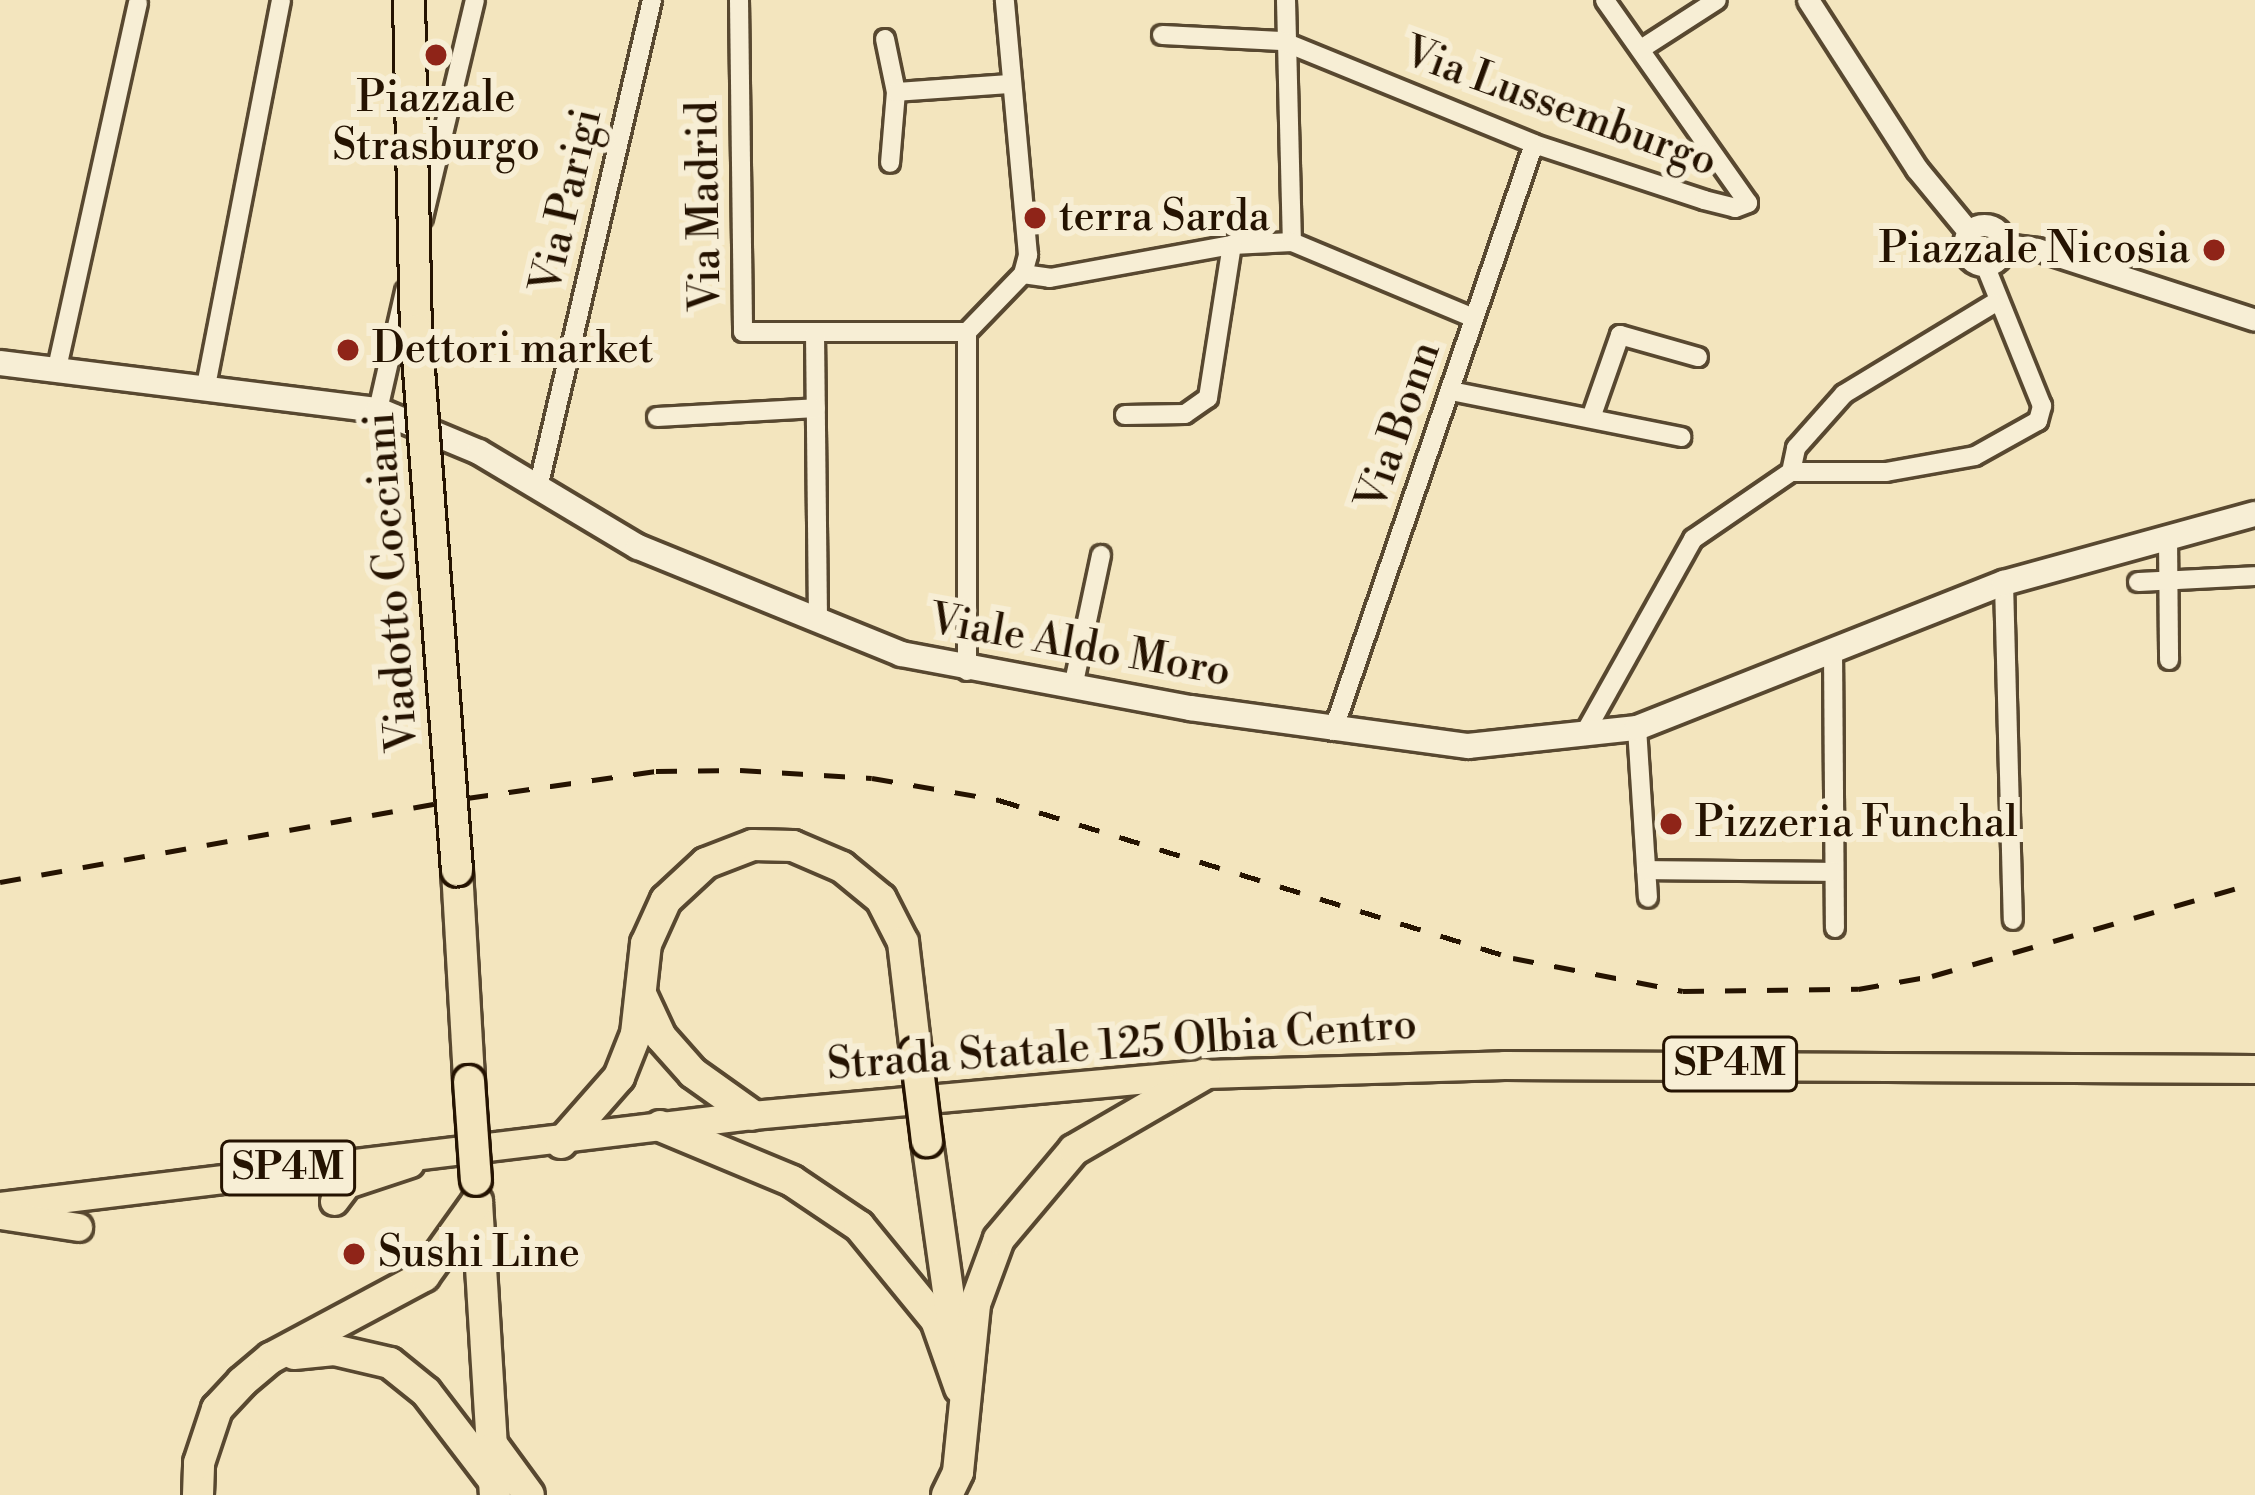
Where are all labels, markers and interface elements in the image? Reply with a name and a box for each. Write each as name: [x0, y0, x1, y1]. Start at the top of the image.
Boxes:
street label: Via Lussemburgo: [1397, 28, 1723, 188]
marker: Piazzale Strasburgo: [423, 42, 449, 68]
place label: Piazzale Strasburgo: [332, 74, 540, 172]
street label: Via Madrid: [679, 100, 733, 312]
street label: Via Parigi: [522, 104, 614, 298]
place label: terra Sarda: [1059, 193, 1270, 243]
marker: terra Sarda: [1022, 205, 1048, 231]
place label: Piazzale Nicosia: [1879, 225, 2190, 275]
marker: Piazzale Nicosia: [2201, 237, 2227, 263]
place label: Dettori market: [372, 325, 654, 375]
street label: Via Bonn: [1348, 335, 1452, 517]
marker: Dettori market: [335, 337, 361, 363]
street label: Viadotto Cocciani: [356, 411, 430, 753]
street label: Viale Aldo Moro: [926, 596, 1234, 698]
place label: Pizzeria Funchal: [1695, 799, 2018, 849]
marker: Pizzeria Funchal: [1658, 811, 1684, 837]
street label: Strada Statale 125 Olbia Centro: [826, 1000, 1418, 1092]
road number: SP4M: [1661, 1031, 1799, 1097]
road number: SP4M: [219, 1135, 357, 1201]
place label: Sushi Line: [378, 1229, 580, 1279]
marker: Sushi Line: [341, 1241, 367, 1267]

